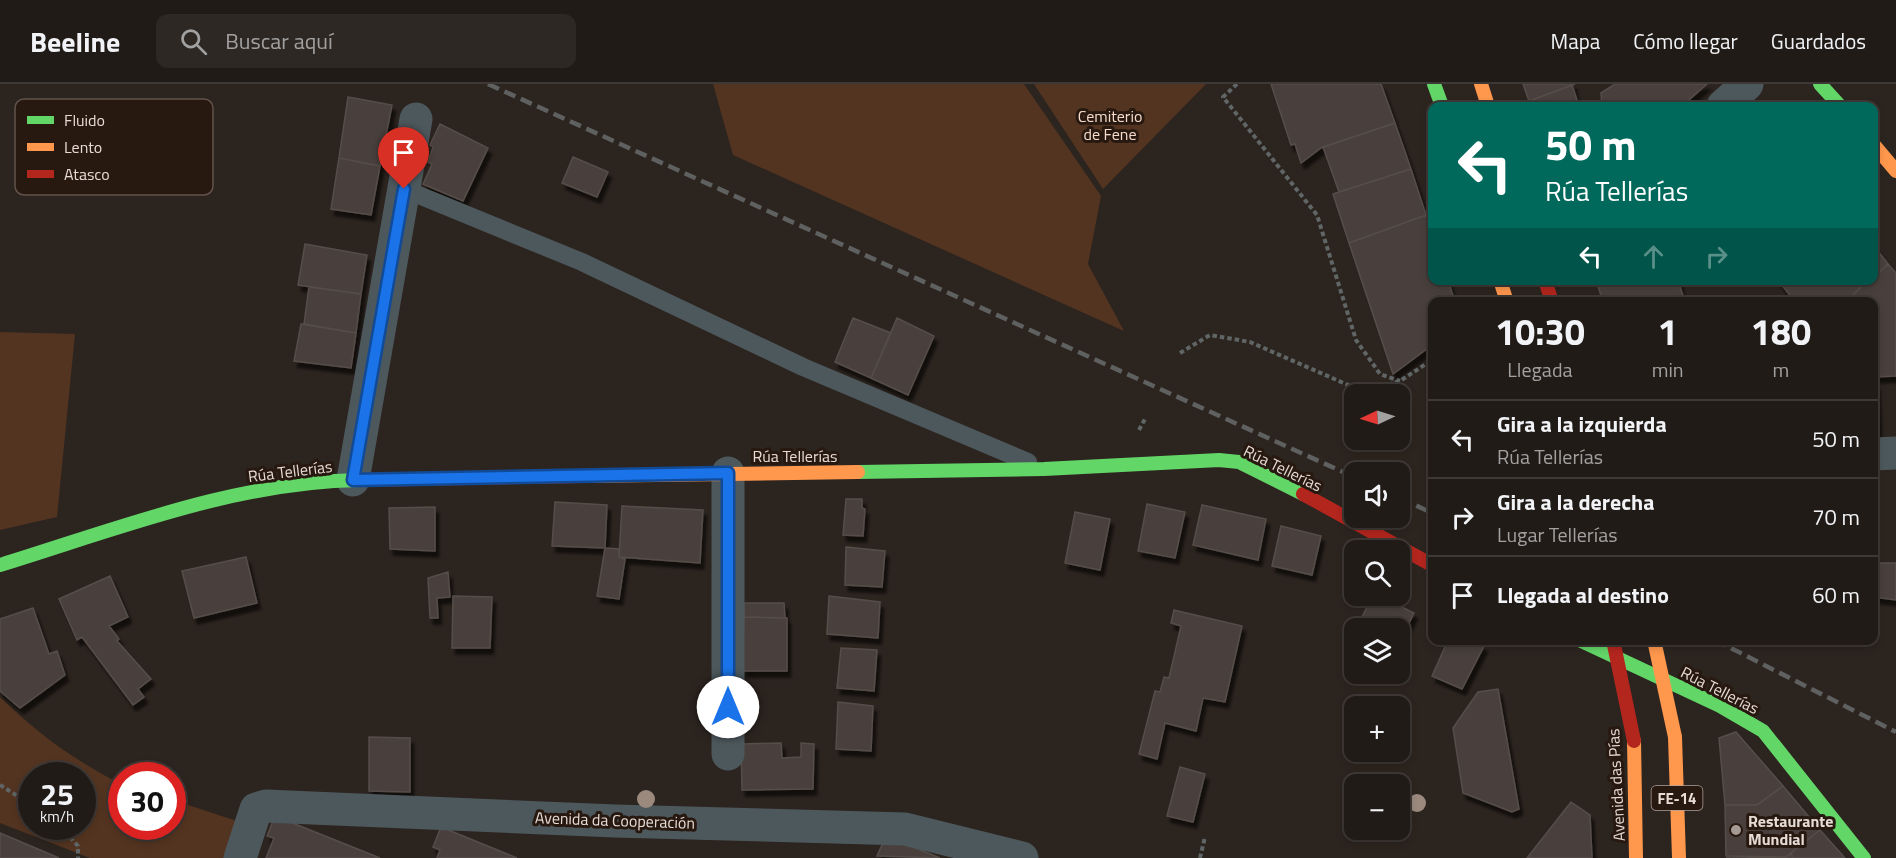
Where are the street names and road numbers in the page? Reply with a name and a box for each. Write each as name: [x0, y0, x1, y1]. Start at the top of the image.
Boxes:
street label: Rúa Tellerías: [1240, 439, 1326, 497]
street label: Rúa Tellerías: [753, 444, 837, 468]
street label: Rúa Tellerías: [246, 454, 334, 488]
street label: Rúa Tellerías: [1677, 660, 1763, 720]
street label: Avenida das Pías: [1601, 728, 1631, 842]
road number: FE-14: [1652, 786, 1702, 810]
street label: Avenida da Cooperación: [535, 805, 695, 835]

